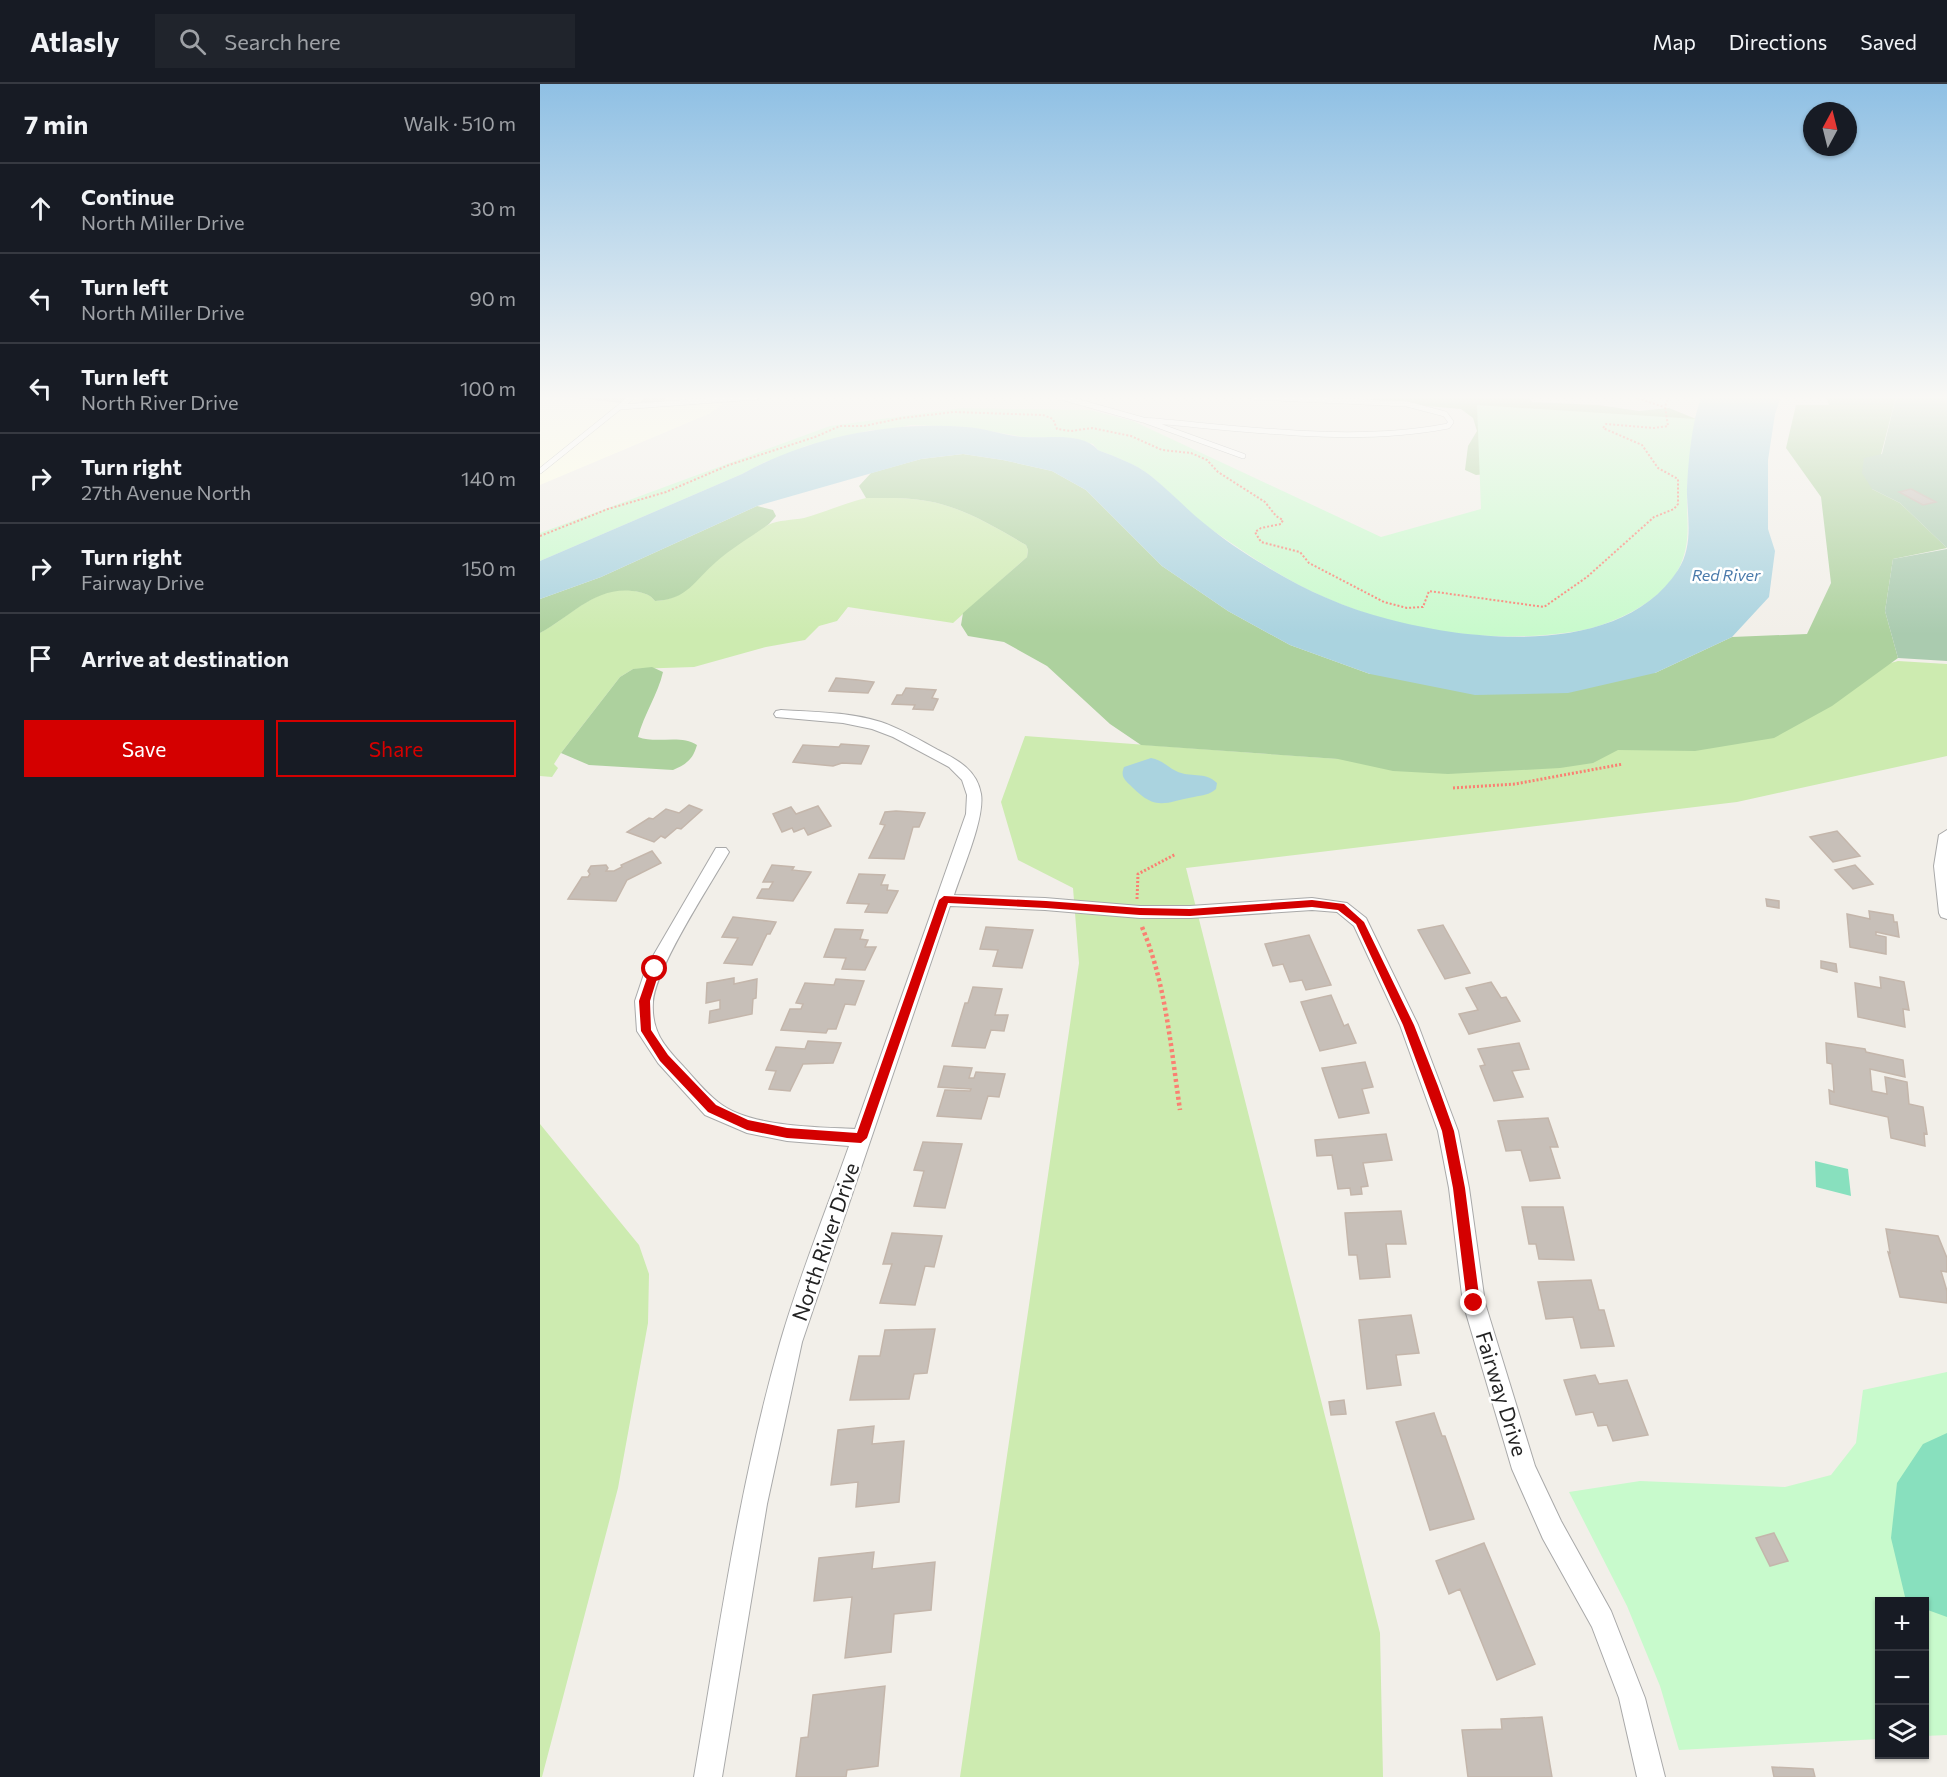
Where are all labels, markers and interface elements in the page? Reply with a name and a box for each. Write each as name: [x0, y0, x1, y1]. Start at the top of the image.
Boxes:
search box: [155, 14, 575, 68]
text: Atlasly: [30, 24, 119, 58]
icon: search: [176, 25, 209, 58]
text: Search here: [224, 28, 341, 55]
text: Map: [1653, 29, 1696, 54]
text: Directions: [1729, 29, 1827, 54]
text: Saved: [1860, 29, 1917, 54]
north arrow: [1803, 102, 1857, 156]
text: 7 min: [24, 108, 88, 139]
text: Walk · 510 m: [404, 111, 516, 135]
text: Continue: [81, 183, 174, 210]
icon: ahead: [24, 192, 57, 225]
text: 30 m: [470, 196, 516, 220]
text: North Miller Drive: [81, 210, 245, 234]
text: Turn left: [81, 273, 168, 300]
icon: left: [24, 282, 57, 315]
text: 90 m: [470, 286, 516, 310]
text: North Miller Drive: [81, 300, 245, 324]
text: Turn left: [81, 363, 168, 390]
icon: left: [24, 372, 57, 405]
text: 100 m: [460, 376, 516, 400]
text: North River Drive: [81, 390, 239, 414]
text: Turn right: [81, 453, 182, 480]
icon: right: [24, 462, 57, 495]
text: 140 m: [461, 466, 516, 490]
text: 27th Avenue North: [81, 480, 251, 504]
text: Turn right: [81, 543, 182, 570]
icon: right: [24, 552, 57, 585]
text: 150 m: [462, 556, 516, 580]
water label: Red River: [1692, 565, 1761, 584]
text: Fairway Drive: [81, 570, 204, 594]
icon: arrive: [24, 642, 57, 675]
text: Arrive at destination: [81, 645, 289, 672]
button: Save: [24, 720, 264, 777]
button: Share: [276, 720, 516, 777]
route start: [641, 955, 667, 981]
street label: North River Drive: [786, 1159, 863, 1324]
route end: [1460, 1289, 1486, 1315]
street label: Fairway Drive: [1472, 1328, 1533, 1459]
map controls: [1875, 1597, 1929, 1759]
button: +: [1875, 1597, 1929, 1651]
button: −: [1875, 1651, 1929, 1705]
button: layers: [1875, 1705, 1929, 1759]

